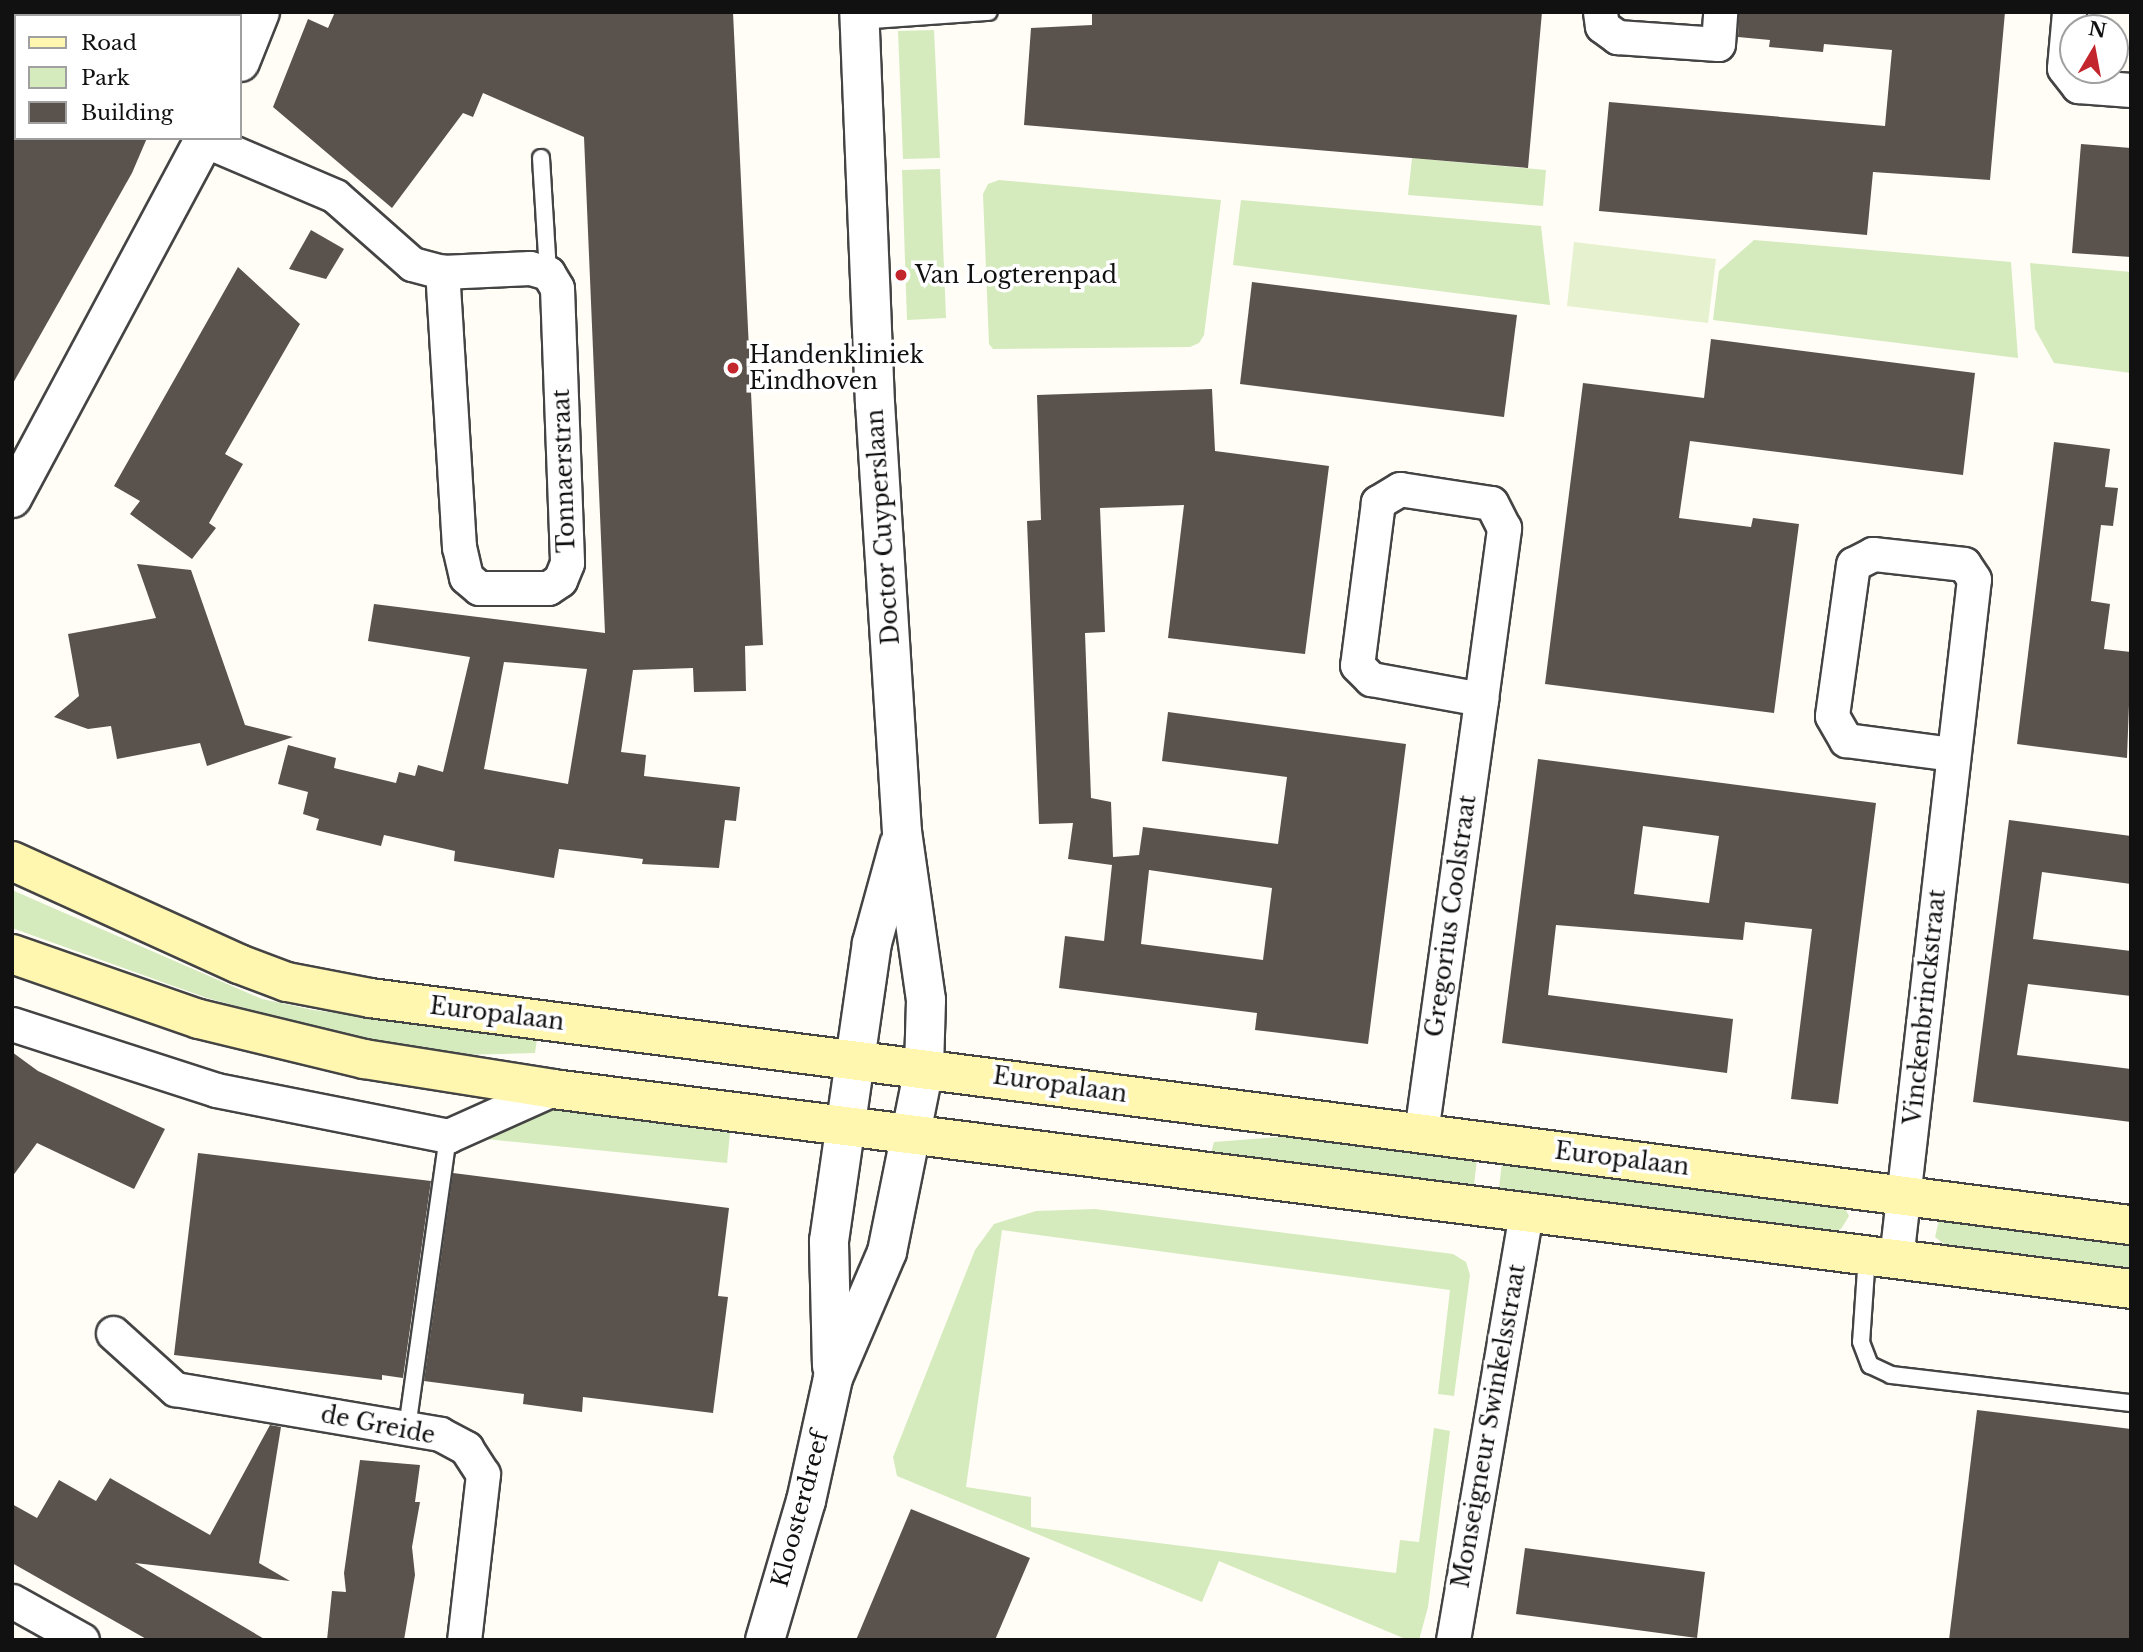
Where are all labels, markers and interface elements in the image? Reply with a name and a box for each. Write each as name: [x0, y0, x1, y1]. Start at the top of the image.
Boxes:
legend: [14, 14, 242, 140]
north arrow: [2059, 14, 2129, 84]
text: N: [2087, 17, 2108, 43]
text: Road: [81, 30, 137, 56]
text: Park: [81, 65, 130, 91]
text: Building: [81, 100, 173, 126]
place label: Van Logterenpad: [915, 261, 1117, 289]
marker: Van Logterenpad: [893, 267, 909, 283]
place label: Handenkliniek Eindhoven: [749, 341, 924, 395]
marker: Handenkliniek Eindhoven: [723, 358, 743, 378]
street label: Tonnaerstraat: [547, 389, 581, 553]
street label: Doctor Cuyperslaan: [861, 408, 905, 646]
street label: Gregorius Coolstraat: [1420, 793, 1482, 1039]
street label: Vinckenbrinckstraat: [1899, 888, 1951, 1126]
street label: Europalaan: [428, 992, 566, 1036]
street label: Europalaan: [991, 1062, 1129, 1108]
street label: Europalaan: [1553, 1137, 1691, 1181]
street label: Monseigneur Swinkelsstraat: [1447, 1262, 1531, 1590]
street label: de Greide: [319, 1400, 437, 1450]
street label: Kloosterdreef: [766, 1428, 834, 1590]

